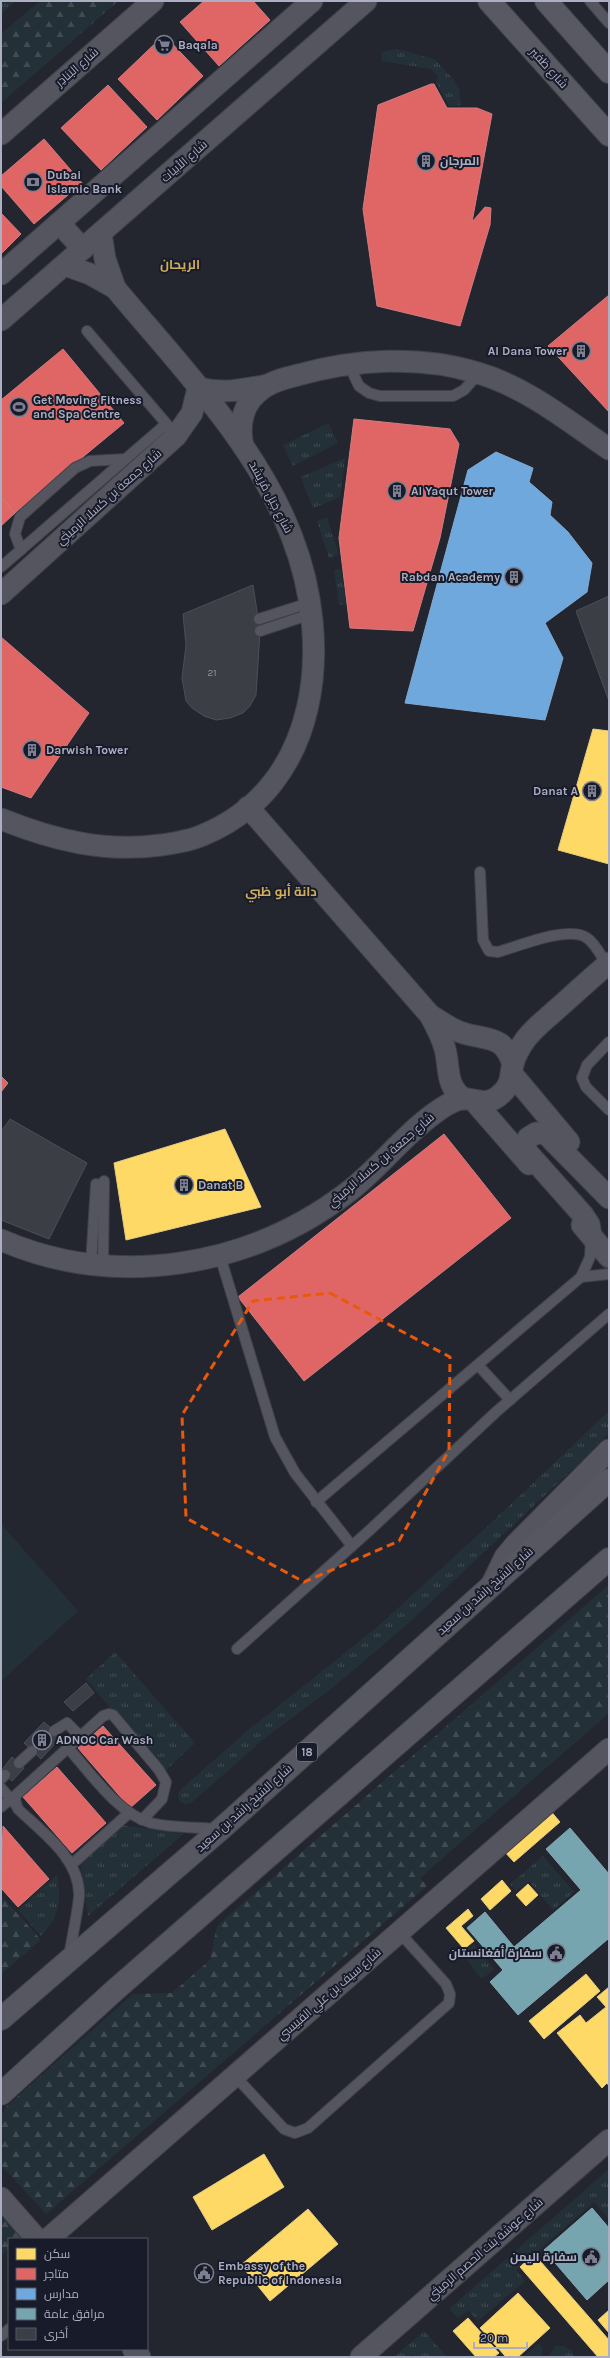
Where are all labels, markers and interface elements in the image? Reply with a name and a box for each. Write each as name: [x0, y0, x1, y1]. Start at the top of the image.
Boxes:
supermarket icon: Baqala: [153, 34, 175, 56]
place label: Baqala: [178, 38, 218, 52]
street label: شارع ظفير: [526, 44, 571, 92]
street label: شارع البَنادِر: [52, 45, 102, 91]
street label: شارع الأبيات: [158, 137, 211, 186]
building icon: المرجان: [415, 150, 437, 172]
place label: المرجان: [440, 154, 480, 169]
place label: Dubai Islamic Bank: [47, 168, 122, 196]
bank icon: Dubai Islamic Bank: [22, 171, 44, 193]
district label: الريحان: [160, 257, 200, 272]
building icon: Al Dana Tower: [570, 340, 592, 362]
place label: Al Dana Tower: [488, 344, 567, 358]
place label: Get Moving Fitness and Spa Centre: [33, 393, 142, 421]
sports icon: Get Moving Fitness and Spa Centre: [8, 396, 30, 418]
street label: شارع جمعة بن كسلا الرميثي: [54, 446, 166, 550]
street label: شارع جَبَل مُرَيشد: [245, 459, 296, 536]
building icon: Al Yaqut Tower: [386, 480, 408, 502]
place label: Al Yaqut Tower: [411, 484, 494, 498]
building icon: Rabdan Academy: [503, 566, 525, 588]
place label: Rabdan Academy: [401, 570, 500, 584]
house number: 21: [207, 667, 217, 679]
building icon: Darwish Tower: [21, 739, 43, 761]
place label: Darwish Tower: [46, 743, 128, 757]
building icon: Danat A: [581, 780, 603, 802]
place label: Danat A: [533, 784, 578, 798]
district label: دانة أبو ظبي: [245, 883, 317, 903]
street label: شارع جمعة بن كسلا الرميثي: [325, 1110, 439, 1212]
building icon: Danat B: [173, 1174, 195, 1196]
place label: Danat B: [198, 1178, 244, 1192]
street label: شارع الشيخ راشد بن سعيد: [434, 1544, 537, 1639]
building icon: ADNOC Car Wash: [31, 1729, 53, 1751]
place label: ADNOC Car Wash: [56, 1733, 153, 1747]
road number: 18: [297, 1743, 317, 1761]
street label: شارع الشيخ راشد بن سعيد: [193, 1761, 296, 1856]
public building icon: سفارة أفغانستان: [545, 1942, 567, 1964]
street label: شارع سيف بن علي القبيسي: [274, 1945, 386, 2045]
place label: سفارة أفغانستان: [449, 1945, 542, 1961]
street label: شارع عوشة بنت الحصم الرميثي: [424, 2195, 548, 2305]
legend: [8, 2238, 148, 2350]
public building icon: سفارة اليمن: [580, 2246, 602, 2268]
text: سكن: [44, 2247, 70, 2261]
place label: سفارة اليمن: [510, 2250, 577, 2265]
place label: Embassy of the Republic of Indonesia: [218, 2259, 342, 2287]
public building icon: Embassy of the Republic of Indonesia: [193, 2262, 215, 2284]
text: متاجر: [43, 2267, 69, 2281]
text: مدارس: [44, 2287, 79, 2301]
text: مرافق عامة: [44, 2307, 105, 2321]
scale bar: [474, 2324, 527, 2350]
text: أخرى: [44, 2326, 68, 2341]
text: 20 m: [480, 2331, 508, 2345]

